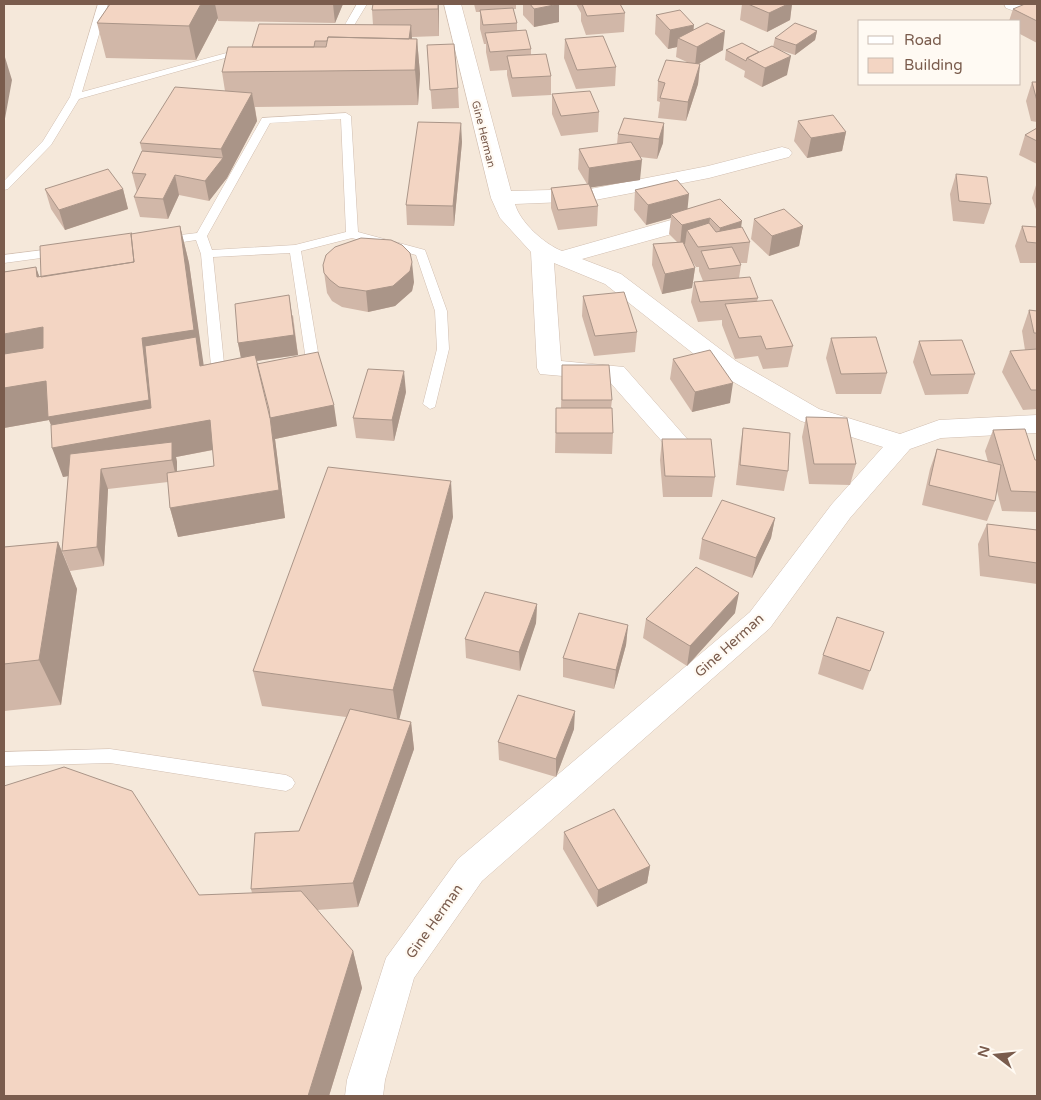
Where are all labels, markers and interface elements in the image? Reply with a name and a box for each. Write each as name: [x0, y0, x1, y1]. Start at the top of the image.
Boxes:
legend: [858, 20, 1021, 85]
text: Road: [904, 31, 942, 49]
text: Building: [904, 56, 963, 74]
street label: Gine Herman: [469, 99, 498, 169]
street label: Gine Herman: [691, 610, 767, 681]
street label: Gine Herman: [402, 881, 466, 962]
north arrow: [971, 1030, 1021, 1080]
text: N: [974, 1044, 994, 1059]

